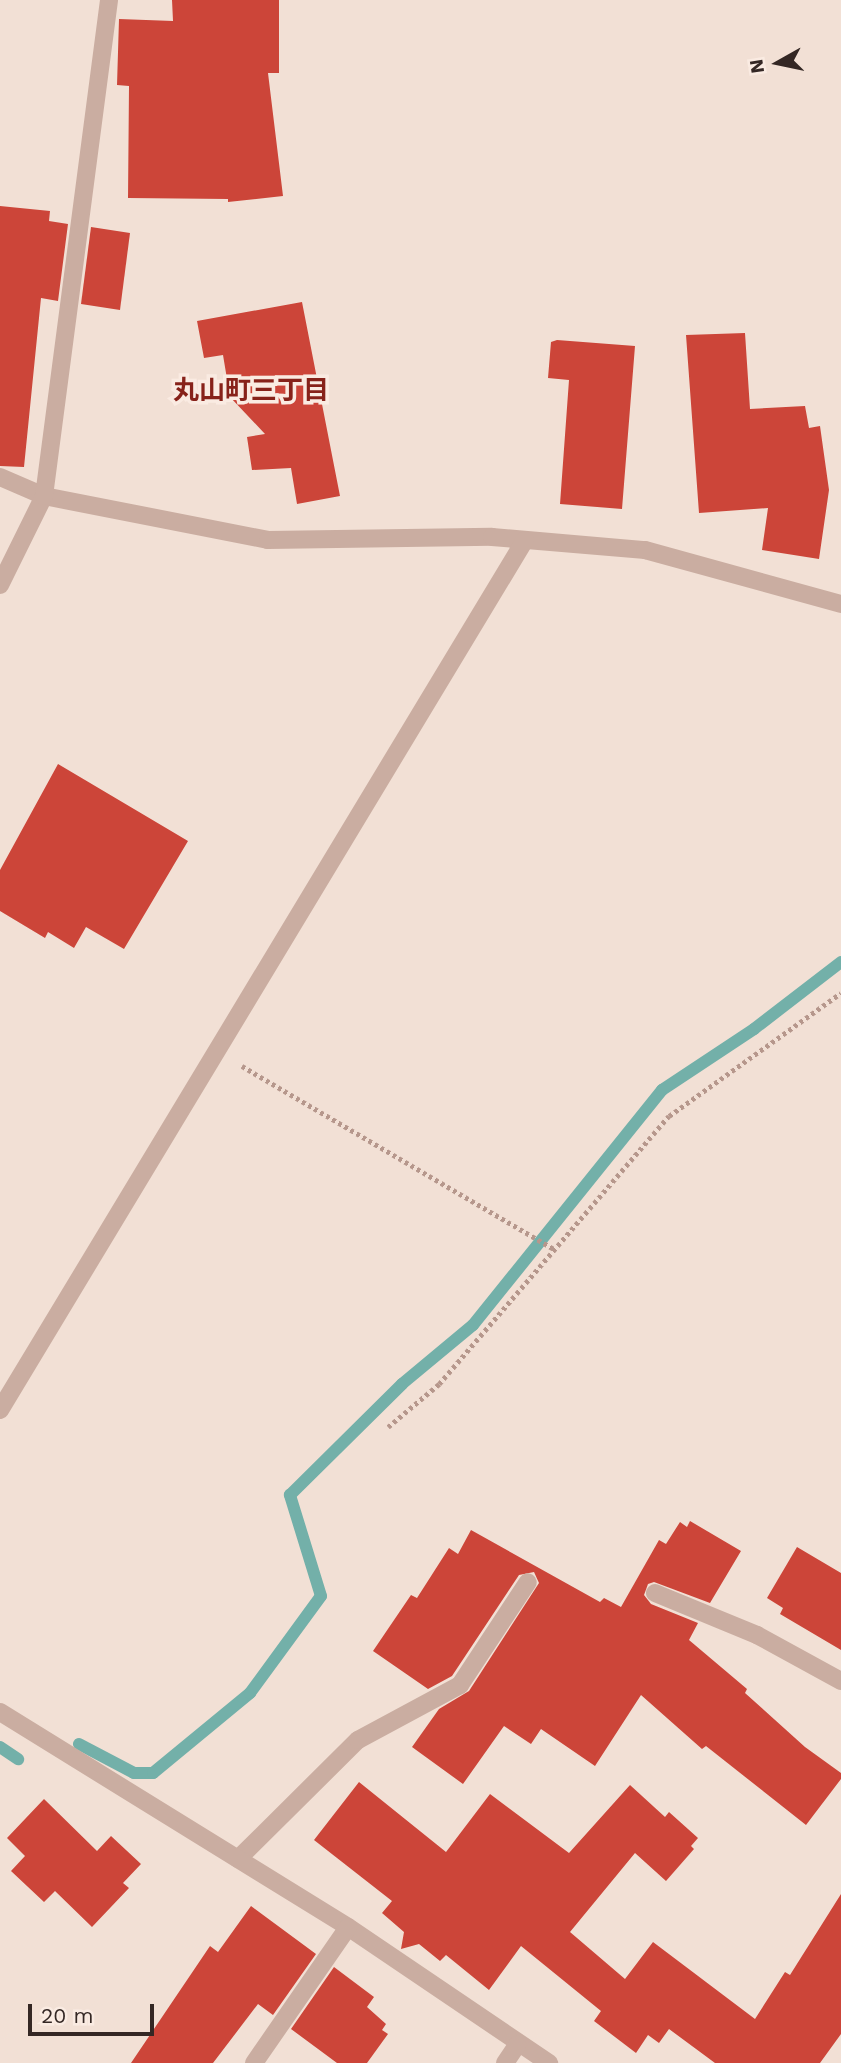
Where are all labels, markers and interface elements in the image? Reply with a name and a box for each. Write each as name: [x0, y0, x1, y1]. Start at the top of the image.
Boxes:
north arrow: [743, 28, 813, 98]
text: N: [744, 58, 769, 75]
district label: 丸山町三丁目: [173, 375, 329, 407]
scale bar: [32, 1990, 158, 2034]
text: 20 m: [41, 2003, 93, 2028]

